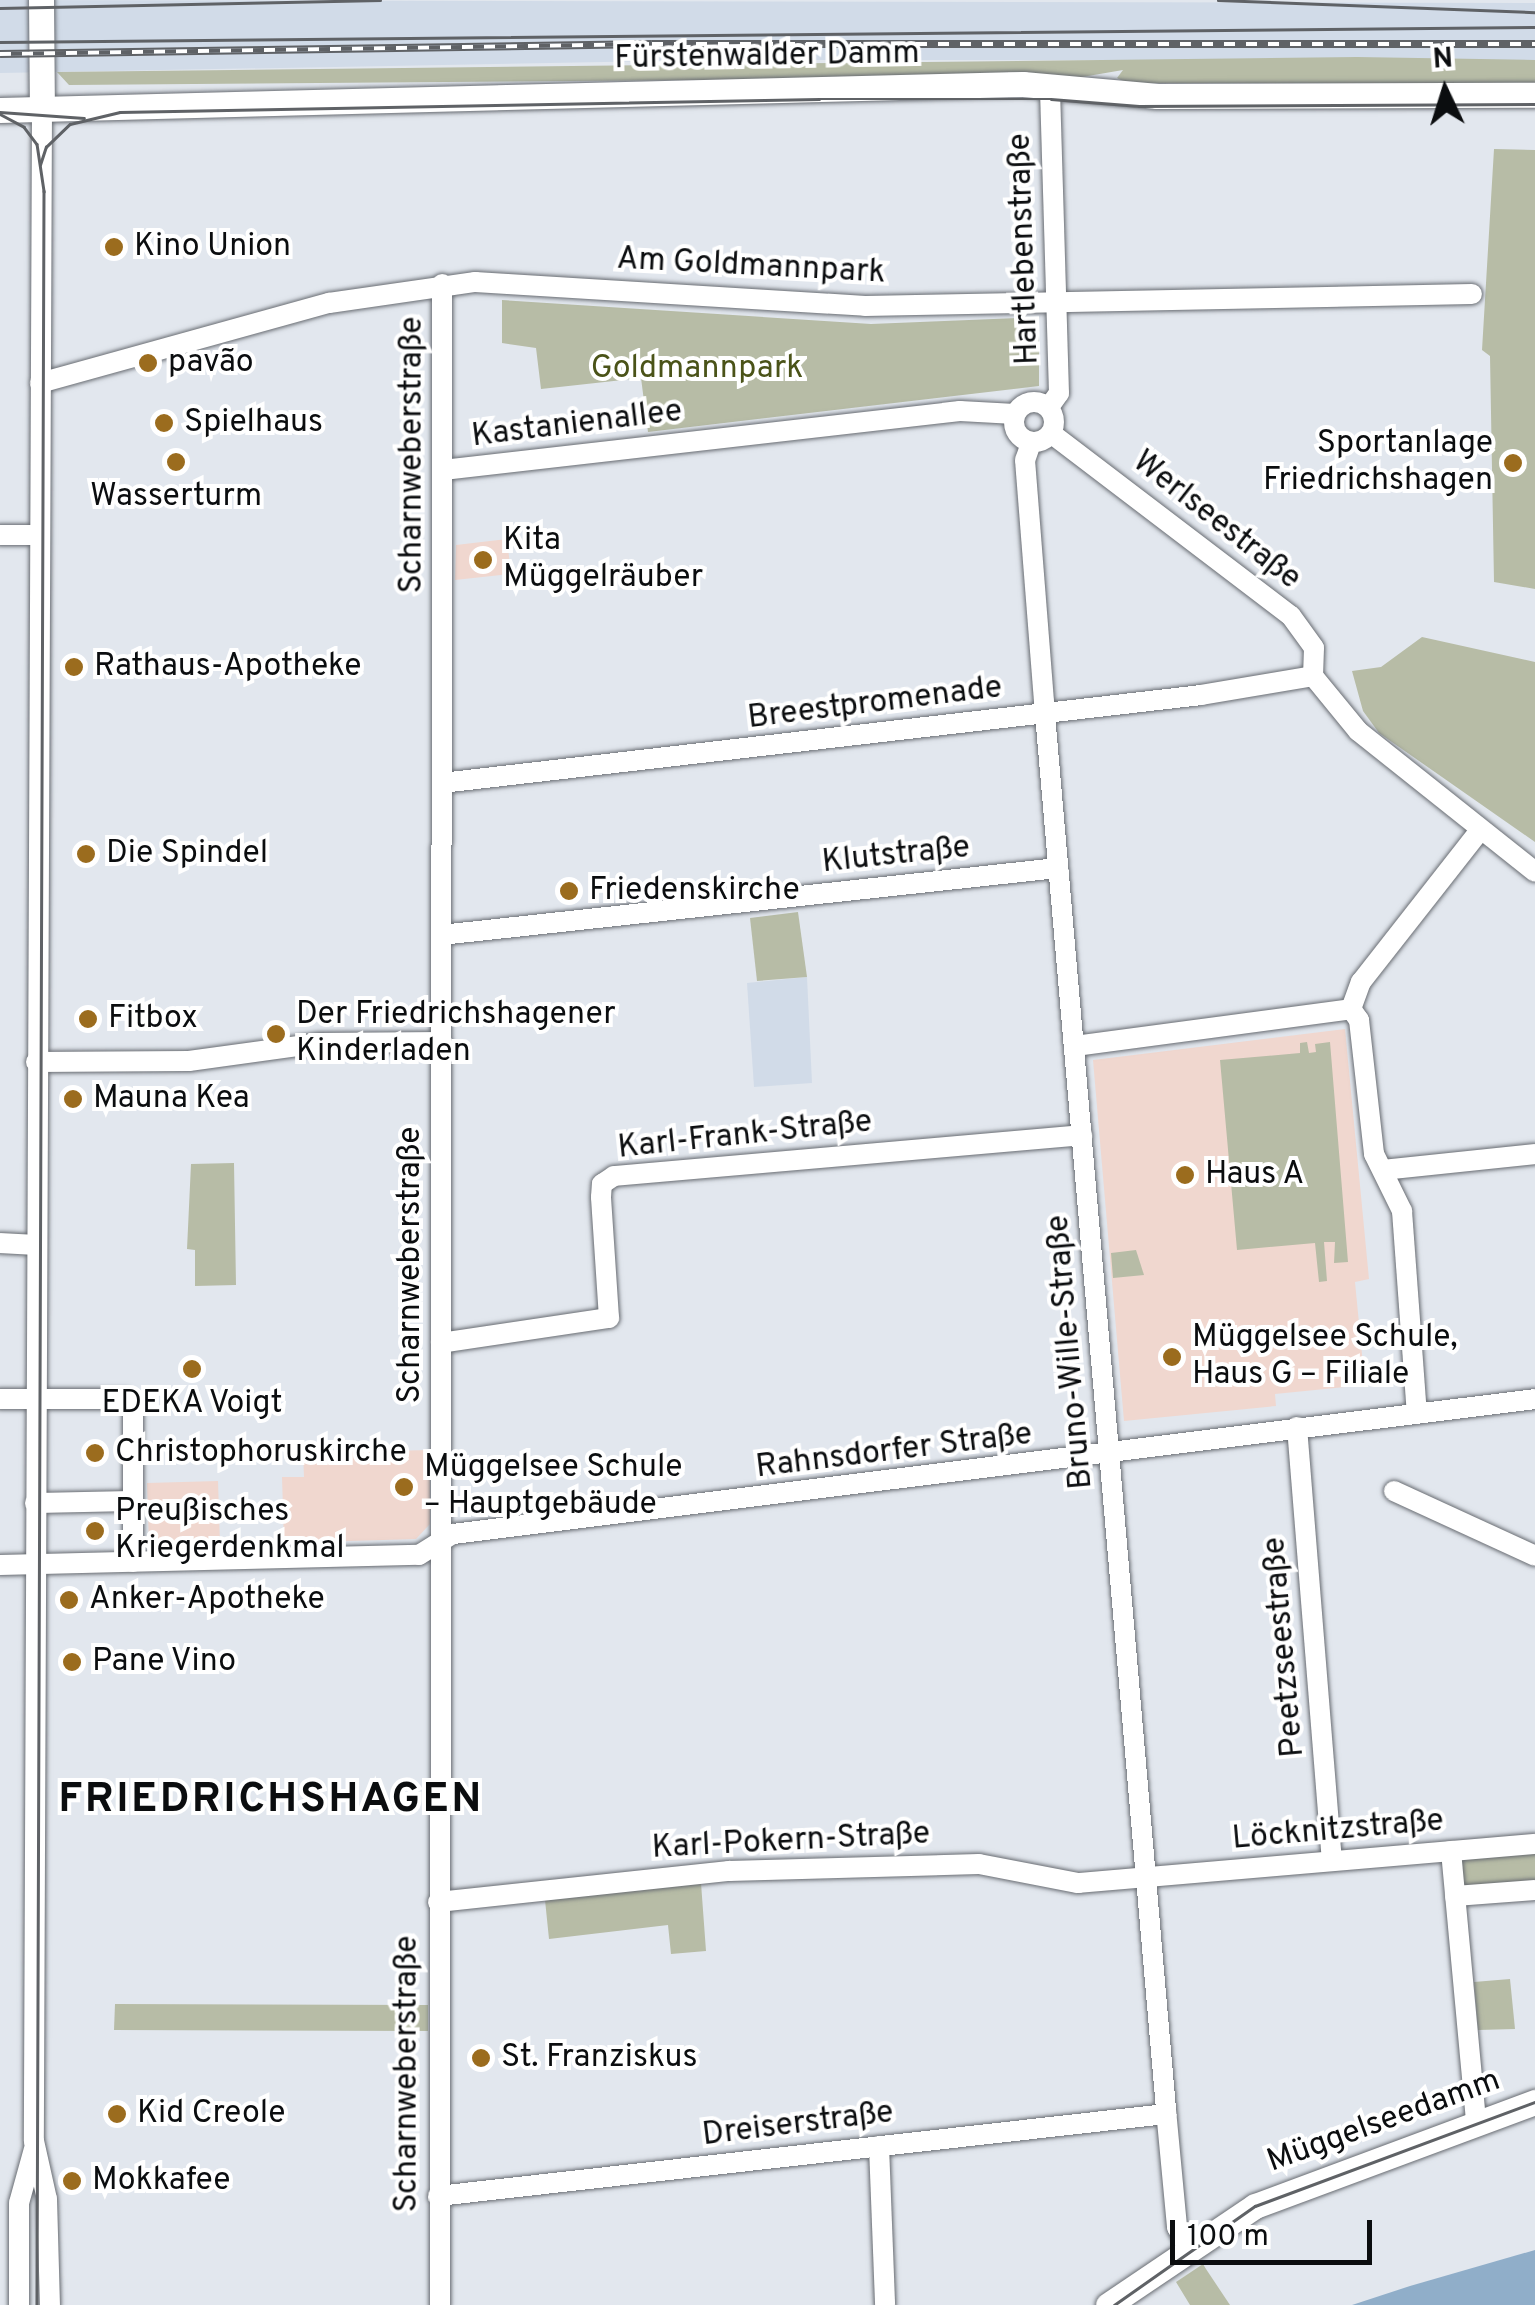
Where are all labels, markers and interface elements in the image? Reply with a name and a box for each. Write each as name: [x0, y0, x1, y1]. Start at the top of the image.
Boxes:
street label: Fürstenwalder Damm: [614, 35, 920, 79]
north arrow: [1395, 40, 1495, 140]
text: N: [1432, 41, 1454, 79]
street label: Hartlebenstraße: [1002, 133, 1048, 365]
place label: Kino Union: [134, 228, 291, 266]
marker: Kino Union: [103, 236, 125, 258]
street label: Am Goldmannpark: [616, 241, 886, 293]
street label: Scharnweberstraße: [394, 317, 432, 593]
place label: pavão: [168, 344, 254, 382]
park label: Goldmannpark: [591, 350, 803, 388]
marker: pavão: [137, 352, 159, 374]
street label: Kastanienallee: [470, 393, 684, 457]
place label: Spielhaus: [184, 404, 323, 442]
marker: Spielhaus: [153, 412, 175, 434]
place label: Sportanlage Friedrichshagen: [1263, 426, 1493, 501]
street label: Werlseestraße: [1124, 443, 1308, 599]
marker: Wasserturm: [165, 451, 187, 473]
marker: Sportanlage Friedrichshagen: [1502, 452, 1524, 474]
place label: Wasserturm: [90, 478, 262, 516]
place label: Kita Müggelräuber: [503, 523, 703, 598]
marker: Kita Müggelräuber: [472, 549, 494, 571]
place label: Rathaus-Apotheke: [94, 648, 361, 686]
marker: Rathaus-Apotheke: [63, 656, 85, 678]
street label: Breestpromenade: [746, 669, 1004, 739]
street label: Klutstraße: [820, 829, 972, 883]
place label: Die Spindel: [106, 835, 268, 873]
marker: Die Spindel: [75, 843, 97, 865]
place label: Friedenskirche: [589, 872, 800, 910]
marker: Friedenskirche: [558, 880, 580, 902]
place label: Der Friedrichshagener Kinderladen: [296, 997, 616, 1072]
place label: Fitbox: [108, 1000, 198, 1038]
marker: Fitbox: [77, 1008, 99, 1030]
marker: Der Friedrichshagener Kinderladen: [265, 1023, 287, 1045]
place label: Mauna Kea: [93, 1080, 250, 1118]
marker: Mauna Kea: [62, 1088, 84, 1110]
street label: Karl-Frank-Straße: [616, 1104, 874, 1168]
street label: Scharnweberstraße: [392, 1127, 430, 1403]
place label: Haus A: [1205, 1156, 1306, 1194]
marker: Haus A: [1174, 1164, 1196, 1186]
street label: Bruno-Wille-Straße: [1040, 1213, 1102, 1491]
place label: Müggelsee Schule, Haus G – Filiale: [1192, 1320, 1458, 1395]
marker: Müggelsee Schule, Haus G – Filiale: [1161, 1346, 1183, 1368]
marker: EDEKA Voigt: [181, 1358, 203, 1380]
place label: EDEKA Voigt: [100, 1385, 284, 1423]
street label: Rahnsdorfer Straße: [754, 1416, 1034, 1488]
place label: Christophoruskirche: [115, 1434, 407, 1472]
marker: Christophoruskirche: [84, 1442, 106, 1464]
place label: Müggelsee Schule – Hauptgebäude: [424, 1450, 682, 1525]
marker: Müggelsee Schule – Hauptgebäude: [393, 1476, 415, 1498]
place label: Preußisches Kriegerdenkmal: [115, 1494, 345, 1569]
marker: Preußisches Kriegerdenkmal: [84, 1520, 106, 1542]
street label: Peetzseestraße: [1256, 1535, 1314, 1759]
place label: Anker-Apotheke: [89, 1581, 325, 1619]
marker: Anker-Apotheke: [58, 1589, 80, 1611]
place label: Pane Vino: [92, 1643, 237, 1681]
marker: Pane Vino: [61, 1651, 83, 1673]
district label: FRIEDRICHSHAGEN: [58, 1776, 484, 1826]
street label: Löcknitzstraße: [1231, 1803, 1445, 1859]
street label: Karl-Pokern-Straße: [651, 1816, 931, 1868]
street label: Scharnweberstraße: [389, 1936, 427, 2212]
place label: St. Franziskus: [501, 2039, 698, 2077]
marker: St. Franziskus: [470, 2047, 492, 2069]
street label: Müggelseedamm: [1262, 2062, 1506, 2182]
street label: Dreiserstraße: [700, 2094, 896, 2156]
place label: Kid Creole: [137, 2095, 285, 2133]
marker: Kid Creole: [106, 2103, 128, 2125]
place label: Mokkafee: [92, 2162, 231, 2200]
marker: Mokkafee: [61, 2170, 83, 2192]
scale bar: [1175, 2200, 1378, 2262]
text: 100 m: [1187, 2219, 1269, 2256]

